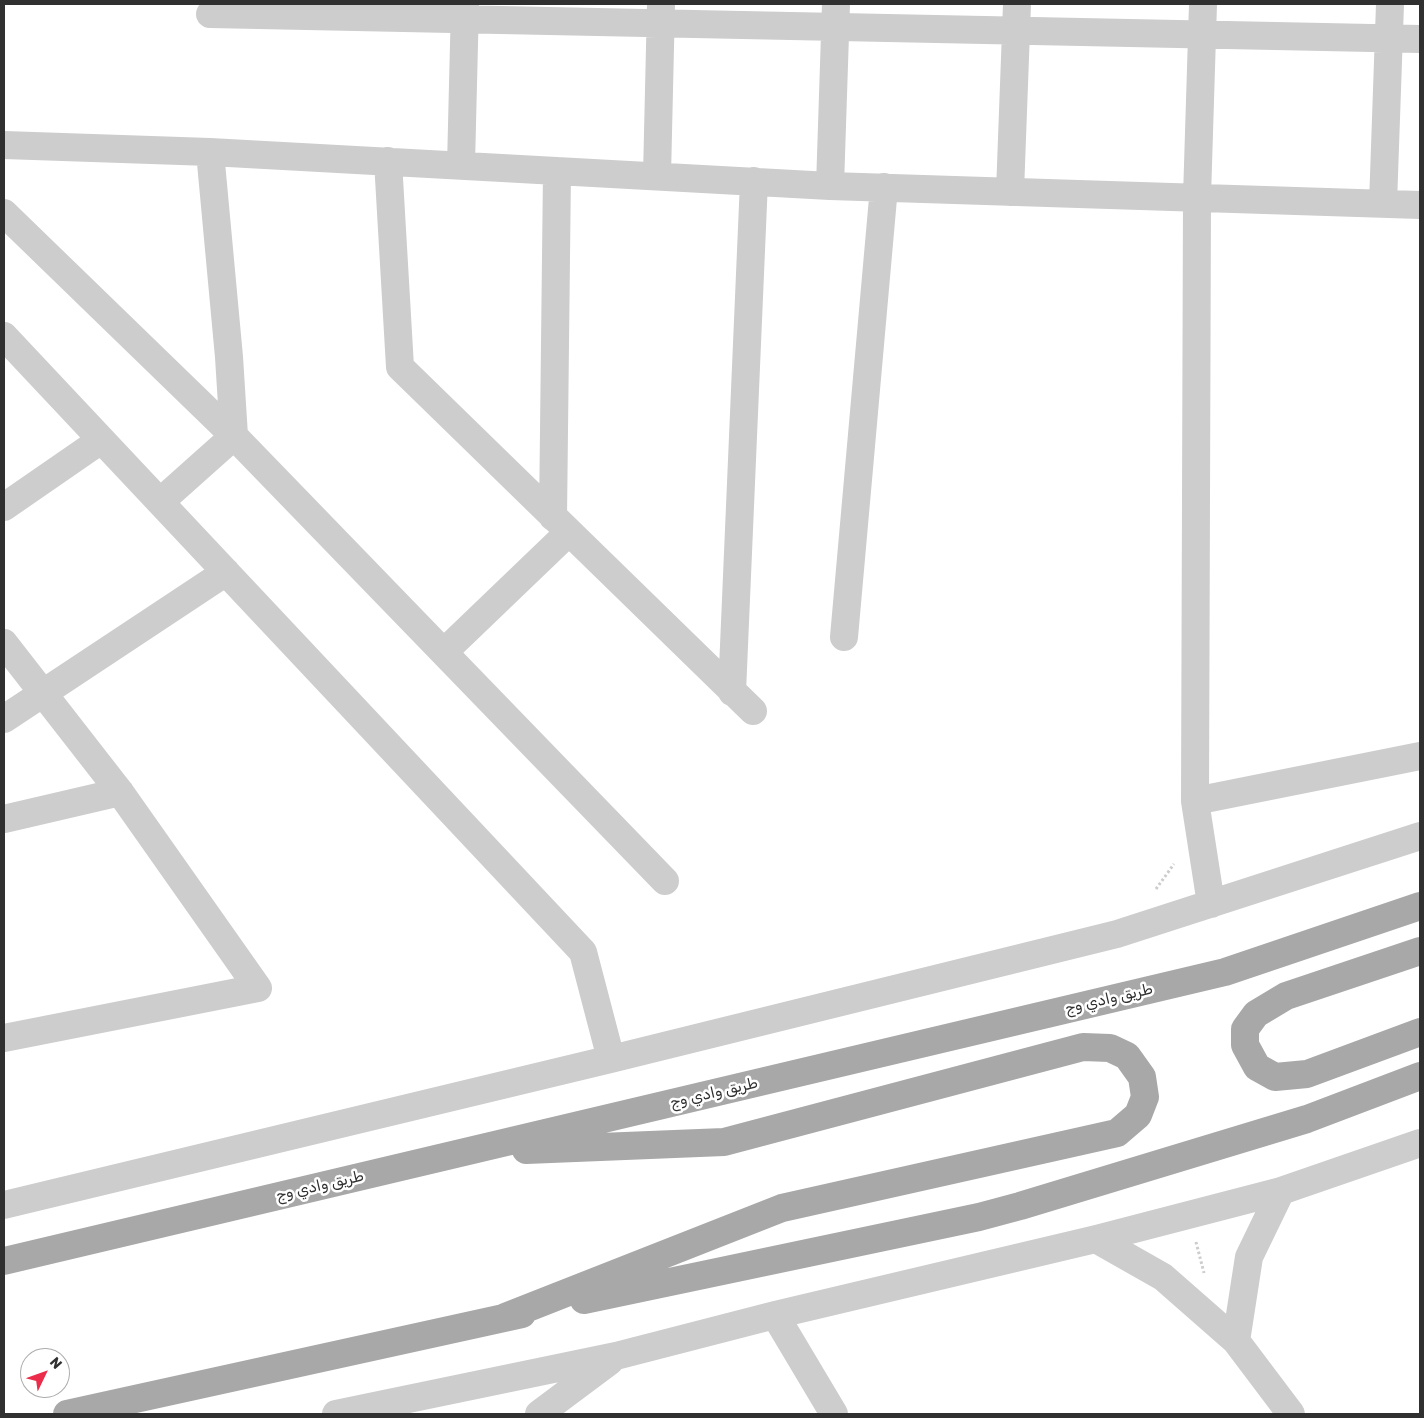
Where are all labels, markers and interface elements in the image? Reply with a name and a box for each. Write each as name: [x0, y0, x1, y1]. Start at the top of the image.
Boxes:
street label: طريق وادي وج: [1063, 980, 1155, 1018]
street label: طريق وادي وج: [668, 1074, 760, 1112]
street label: طريق وادي وج: [274, 1167, 366, 1205]
north arrow: [20, 1348, 70, 1398]
text: N: [46, 1354, 65, 1373]

